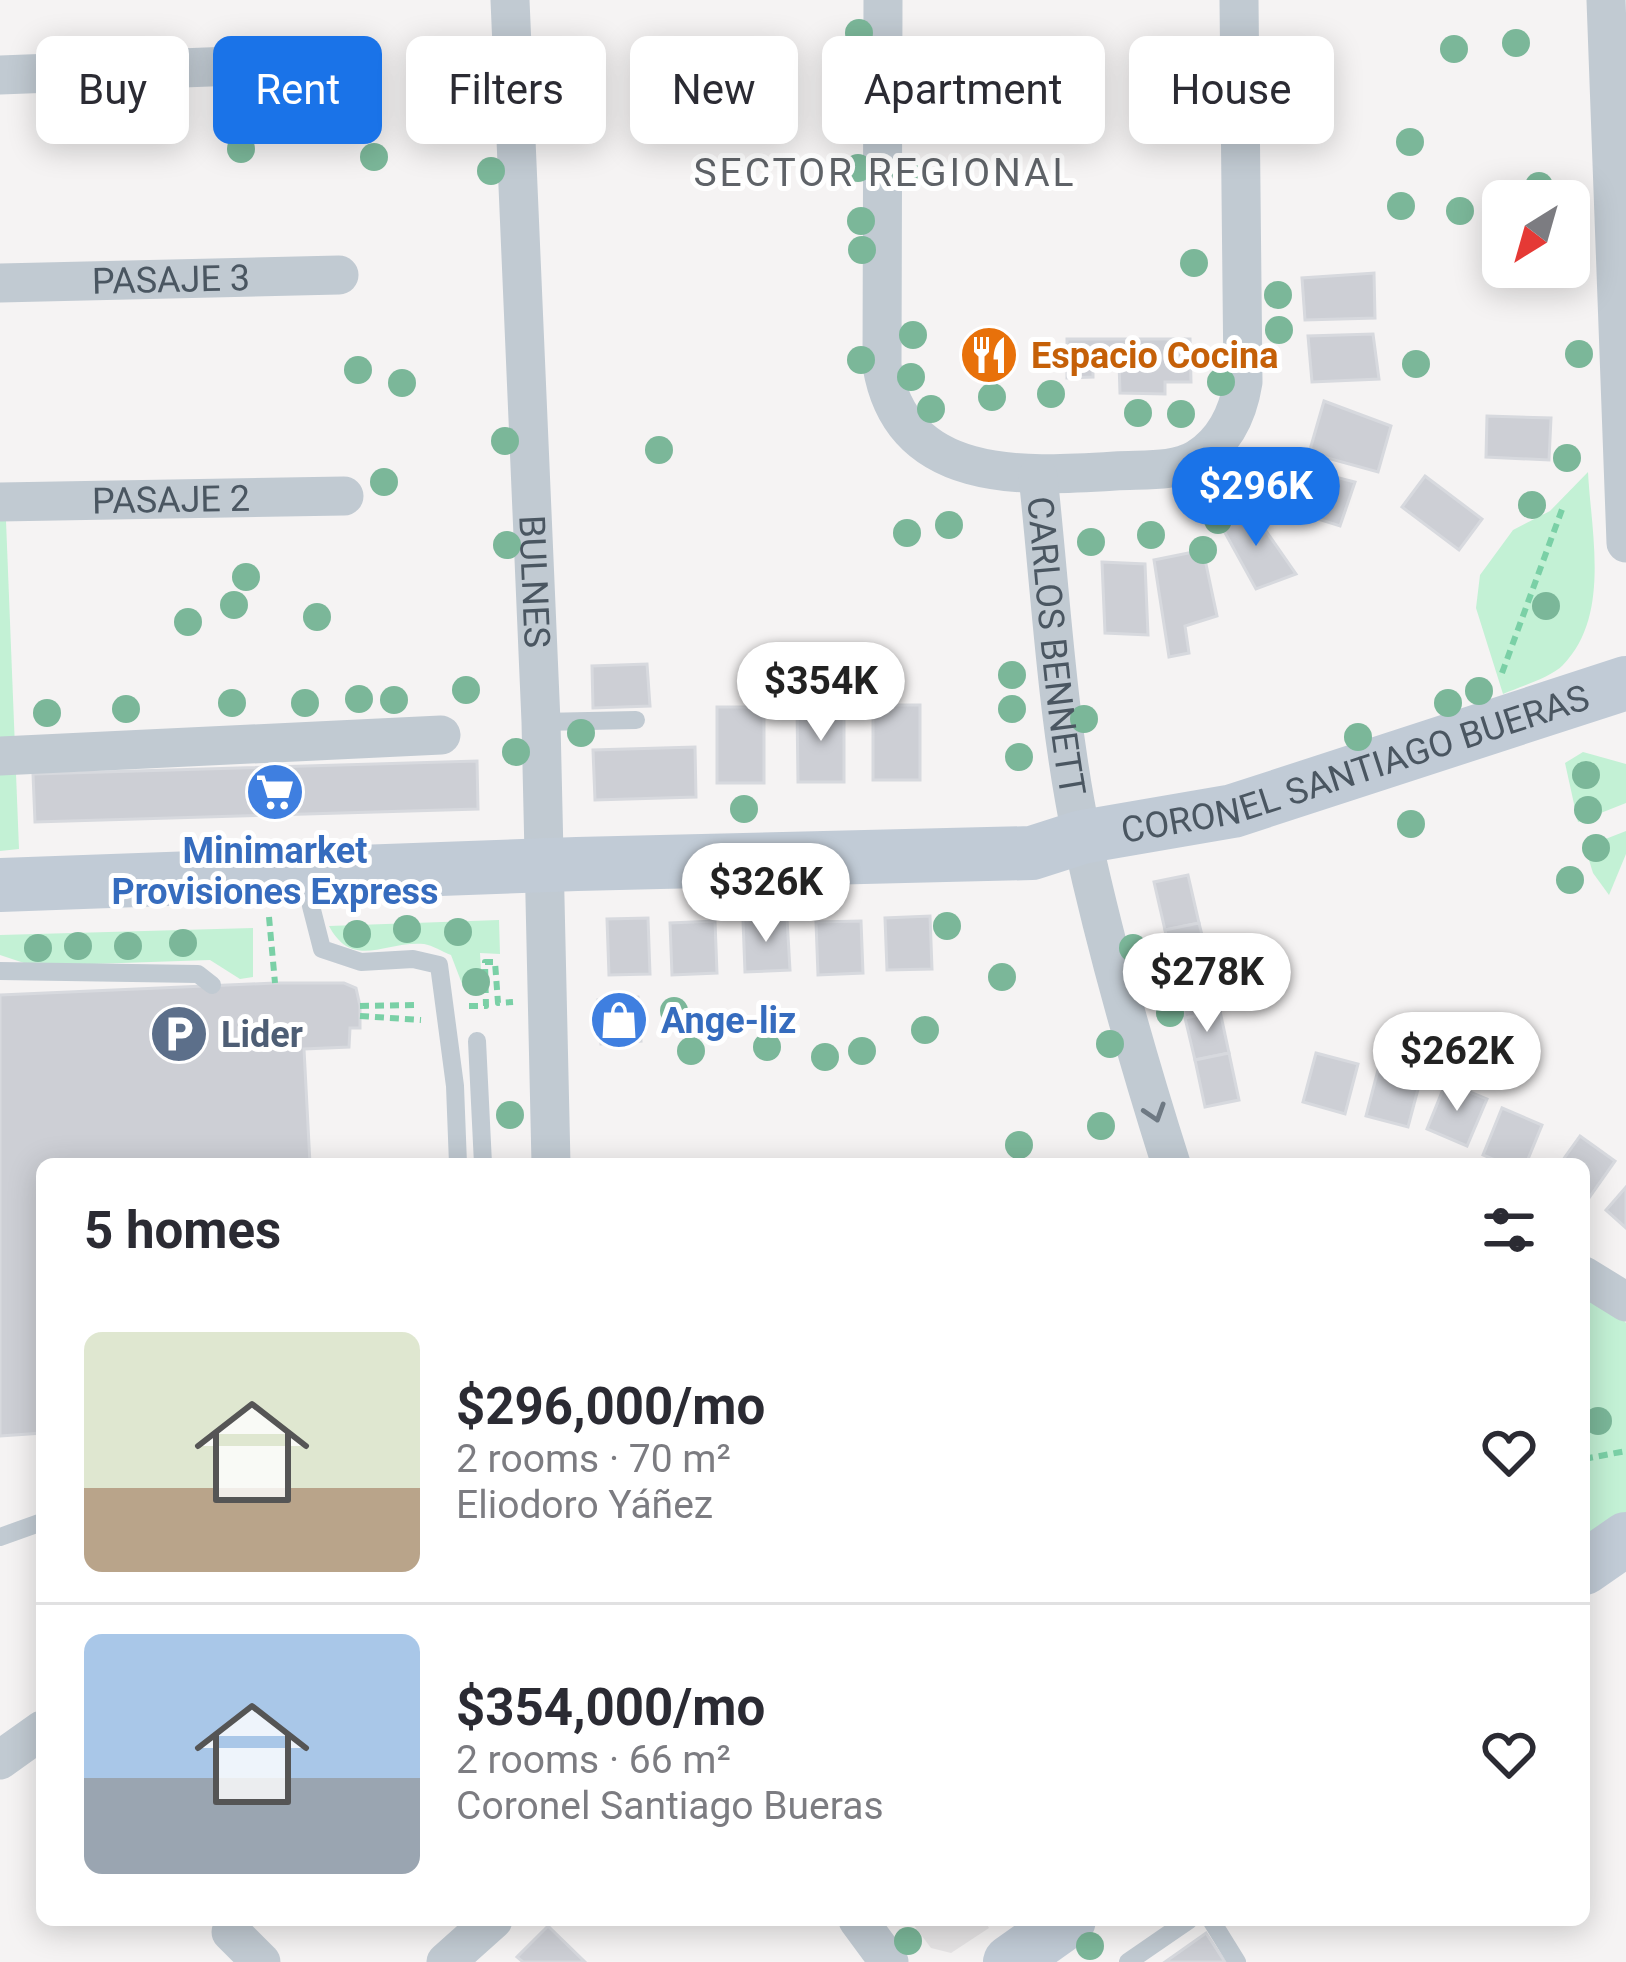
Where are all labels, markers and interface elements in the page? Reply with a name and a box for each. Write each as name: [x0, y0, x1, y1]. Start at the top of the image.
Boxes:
chip: Buy: [36, 36, 189, 144]
chip: Rent: [213, 36, 382, 144]
chip: Filters: [406, 36, 606, 144]
chip: New: [630, 36, 798, 144]
chip: Apartment: [822, 36, 1105, 144]
chip: House: [1129, 36, 1334, 144]
district label: SECTOR REGIONAL: [693, 150, 1077, 196]
north arrow: [1482, 180, 1590, 288]
map controls: [1482, 180, 1590, 288]
street label: PASAJE 3: [91, 257, 251, 303]
restaurant icon: Espacio Cocina: [958, 324, 1020, 386]
place label: Espacio Cocina: [1031, 335, 1278, 377]
pin: $296K: [1172, 447, 1340, 549]
text: $296K: [1199, 463, 1313, 509]
street label: PASAJE 2: [92, 478, 250, 522]
street label: CARLOS BENNETT: [1018, 494, 1093, 799]
street label: BULNES: [510, 514, 558, 649]
pin: $354K: [737, 642, 905, 744]
text: $354K: [764, 658, 878, 704]
street label: CORONEL SANTIAGO BUERAS: [1118, 677, 1594, 852]
supermarket icon: Minimarket Provisiones Express: [244, 761, 306, 823]
place label: Minimarket Provisiones Express: [111, 830, 439, 913]
pin: $326K: [682, 843, 850, 945]
text: $326K: [709, 859, 823, 905]
pin: $278K: [1123, 933, 1291, 1035]
text: $278K: [1150, 949, 1264, 995]
shop icon: Ange-liz: [588, 989, 650, 1051]
place label: Ange-liz: [661, 1000, 796, 1042]
parking icon: Lider: [148, 1003, 210, 1065]
pin: $262K: [1373, 1012, 1541, 1114]
place label: Lider: [221, 1014, 303, 1056]
text: $262K: [1400, 1028, 1514, 1074]
one-way arrow: [1140, 1102, 1165, 1123]
icon: filters: [1476, 1197, 1542, 1263]
text: 5 homes: [84, 1201, 281, 1260]
text: $296,000/mo: [456, 1377, 765, 1436]
icon: home: [180, 1380, 324, 1524]
icon: heart: [1476, 1419, 1542, 1485]
text: 2 rooms · 70 m²: [456, 1436, 731, 1482]
text: Eliodoro Yáñez: [456, 1482, 713, 1528]
text: $354,000/mo: [456, 1678, 765, 1737]
icon: home: [180, 1682, 324, 1826]
icon: heart: [1476, 1721, 1542, 1787]
text: 2 rooms · 66 m²: [456, 1737, 731, 1783]
text: Coronel Santiago Bueras: [456, 1783, 884, 1829]

